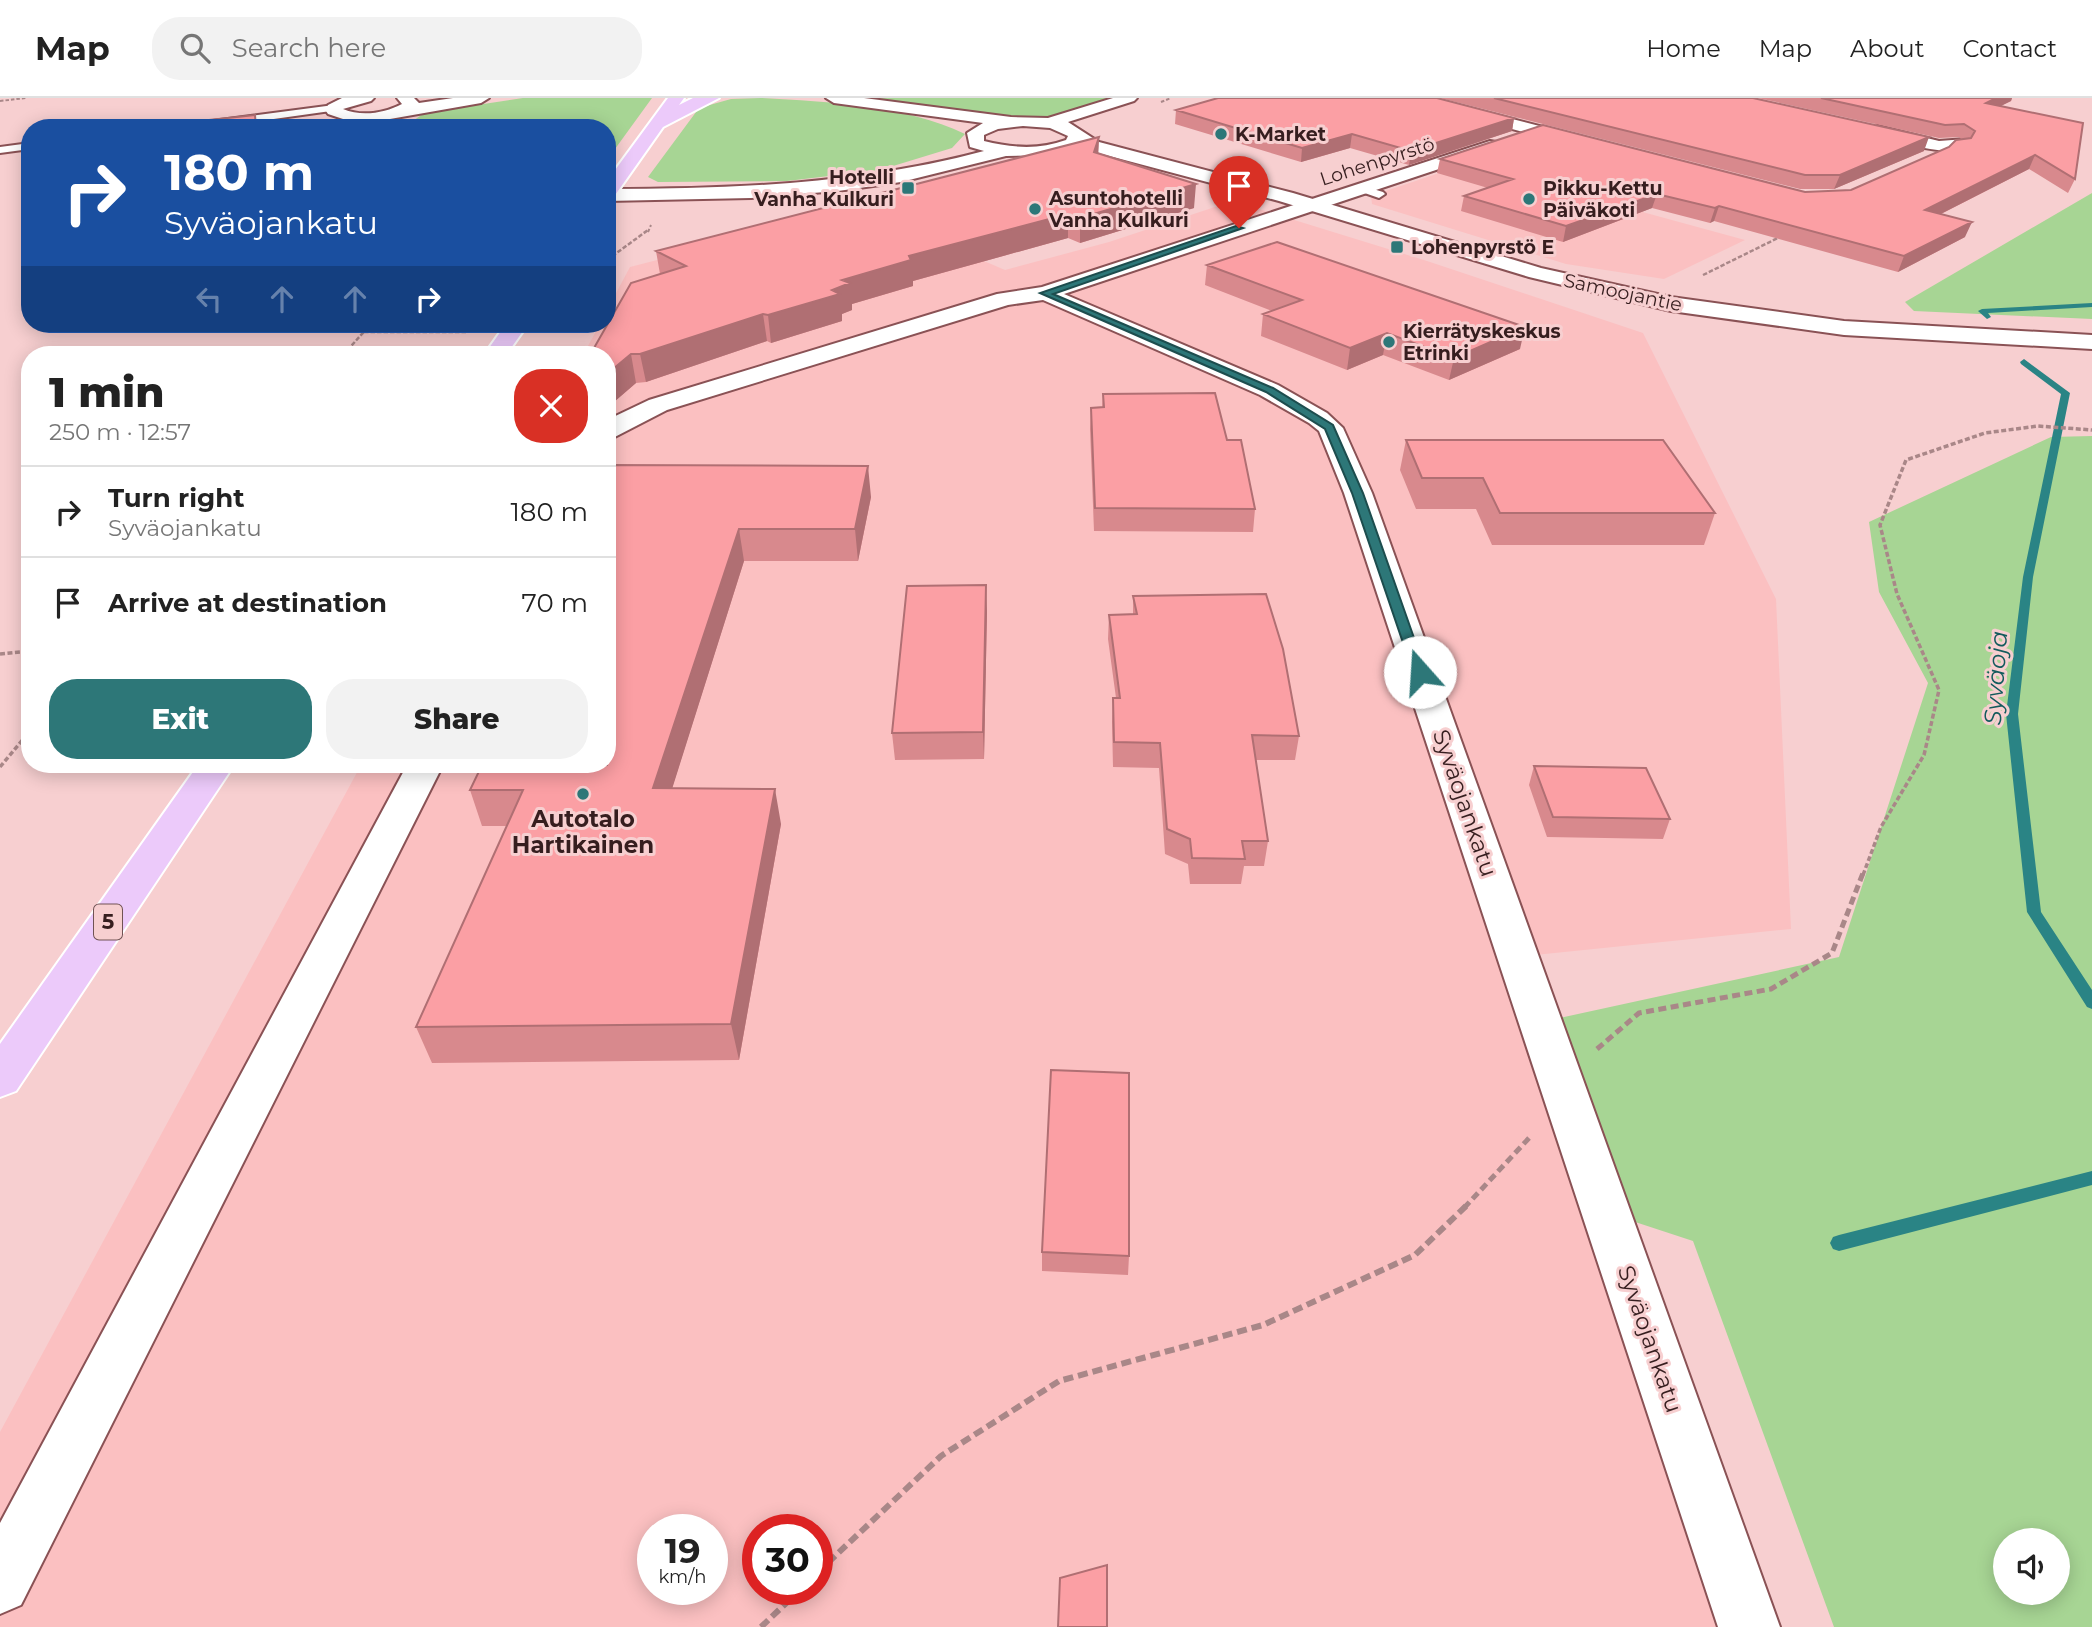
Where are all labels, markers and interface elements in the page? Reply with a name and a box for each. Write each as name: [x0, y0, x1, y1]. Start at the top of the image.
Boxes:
search box: [152, 17, 642, 80]
text: Map: [35, 28, 110, 68]
icon: search: [176, 29, 214, 67]
text: Search here: [232, 32, 386, 64]
text: Home: [1646, 34, 1721, 63]
text: Map: [1759, 34, 1812, 63]
text: About: [1850, 34, 1924, 63]
text: Contact: [1962, 34, 2057, 63]
place label: K-Market: [1235, 123, 1326, 146]
marker: K-Market: [1213, 126, 1229, 142]
street label: Lohenpyrstö: [1317, 132, 1437, 191]
text: 180 m: [164, 143, 314, 202]
icon: right: [49, 147, 140, 238]
pin: [1209, 156, 1269, 228]
place label: Hotelli Vanha Kulkuri: [753, 166, 894, 211]
icon: arrive: [1220, 167, 1258, 205]
place label: Pikku-Kettu Päiväkoti: [1543, 177, 1663, 222]
marker: Hotelli Vanha Kulkuri: [900, 180, 916, 196]
place label: Asuntohotelli Vanha Kulkuri: [1048, 187, 1189, 232]
marker: Pikku-Kettu Päiväkoti: [1521, 191, 1537, 207]
marker: Asuntohotelli Vanha Kulkuri: [1027, 201, 1043, 217]
text: Syväojankatu: [164, 203, 378, 242]
place label: Lohenpyrstö E: [1411, 236, 1554, 259]
marker: Lohenpyrstö E: [1389, 239, 1405, 255]
street label: Samoojantie: [1562, 269, 1684, 316]
icon: left: [190, 280, 228, 318]
icon: ahead: [263, 280, 301, 318]
icon: ahead: [336, 280, 374, 318]
icon: right: [409, 280, 447, 318]
place label: Kierrätyskeskus Etrinki: [1403, 320, 1561, 365]
marker: Kierrätyskeskus Etrinki: [1381, 334, 1397, 350]
text: 1 min: [49, 366, 165, 418]
button: close: [514, 369, 588, 443]
text: 250 m · 12:57: [49, 418, 191, 446]
text: Turn right: [108, 482, 244, 514]
icon: right: [49, 493, 87, 531]
text: 180 m: [510, 496, 588, 528]
text: Syväojankatu: [108, 514, 262, 542]
icon: arrive: [49, 584, 87, 622]
text: Arrive at destination: [108, 587, 387, 619]
text: 70 m: [522, 587, 588, 619]
water label: Syväoja: [1978, 630, 2013, 726]
position arrow: [1383, 635, 1457, 709]
button: Exit: [49, 679, 312, 759]
button: Share: [326, 679, 588, 759]
street label: Syväojankatu: [1427, 726, 1503, 880]
marker: Autotalo Hartikainen: [575, 786, 591, 802]
place label: Autotalo Hartikainen: [512, 805, 654, 859]
road number: 5: [94, 904, 122, 940]
street label: Syväojankatu: [1612, 1262, 1688, 1416]
speed limit sign: 30: [742, 1514, 833, 1605]
map controls: [1993, 1528, 2070, 1605]
button: sound: [1993, 1528, 2070, 1605]
text: 19: [664, 1529, 701, 1572]
text: km/h: [658, 1566, 707, 1588]

